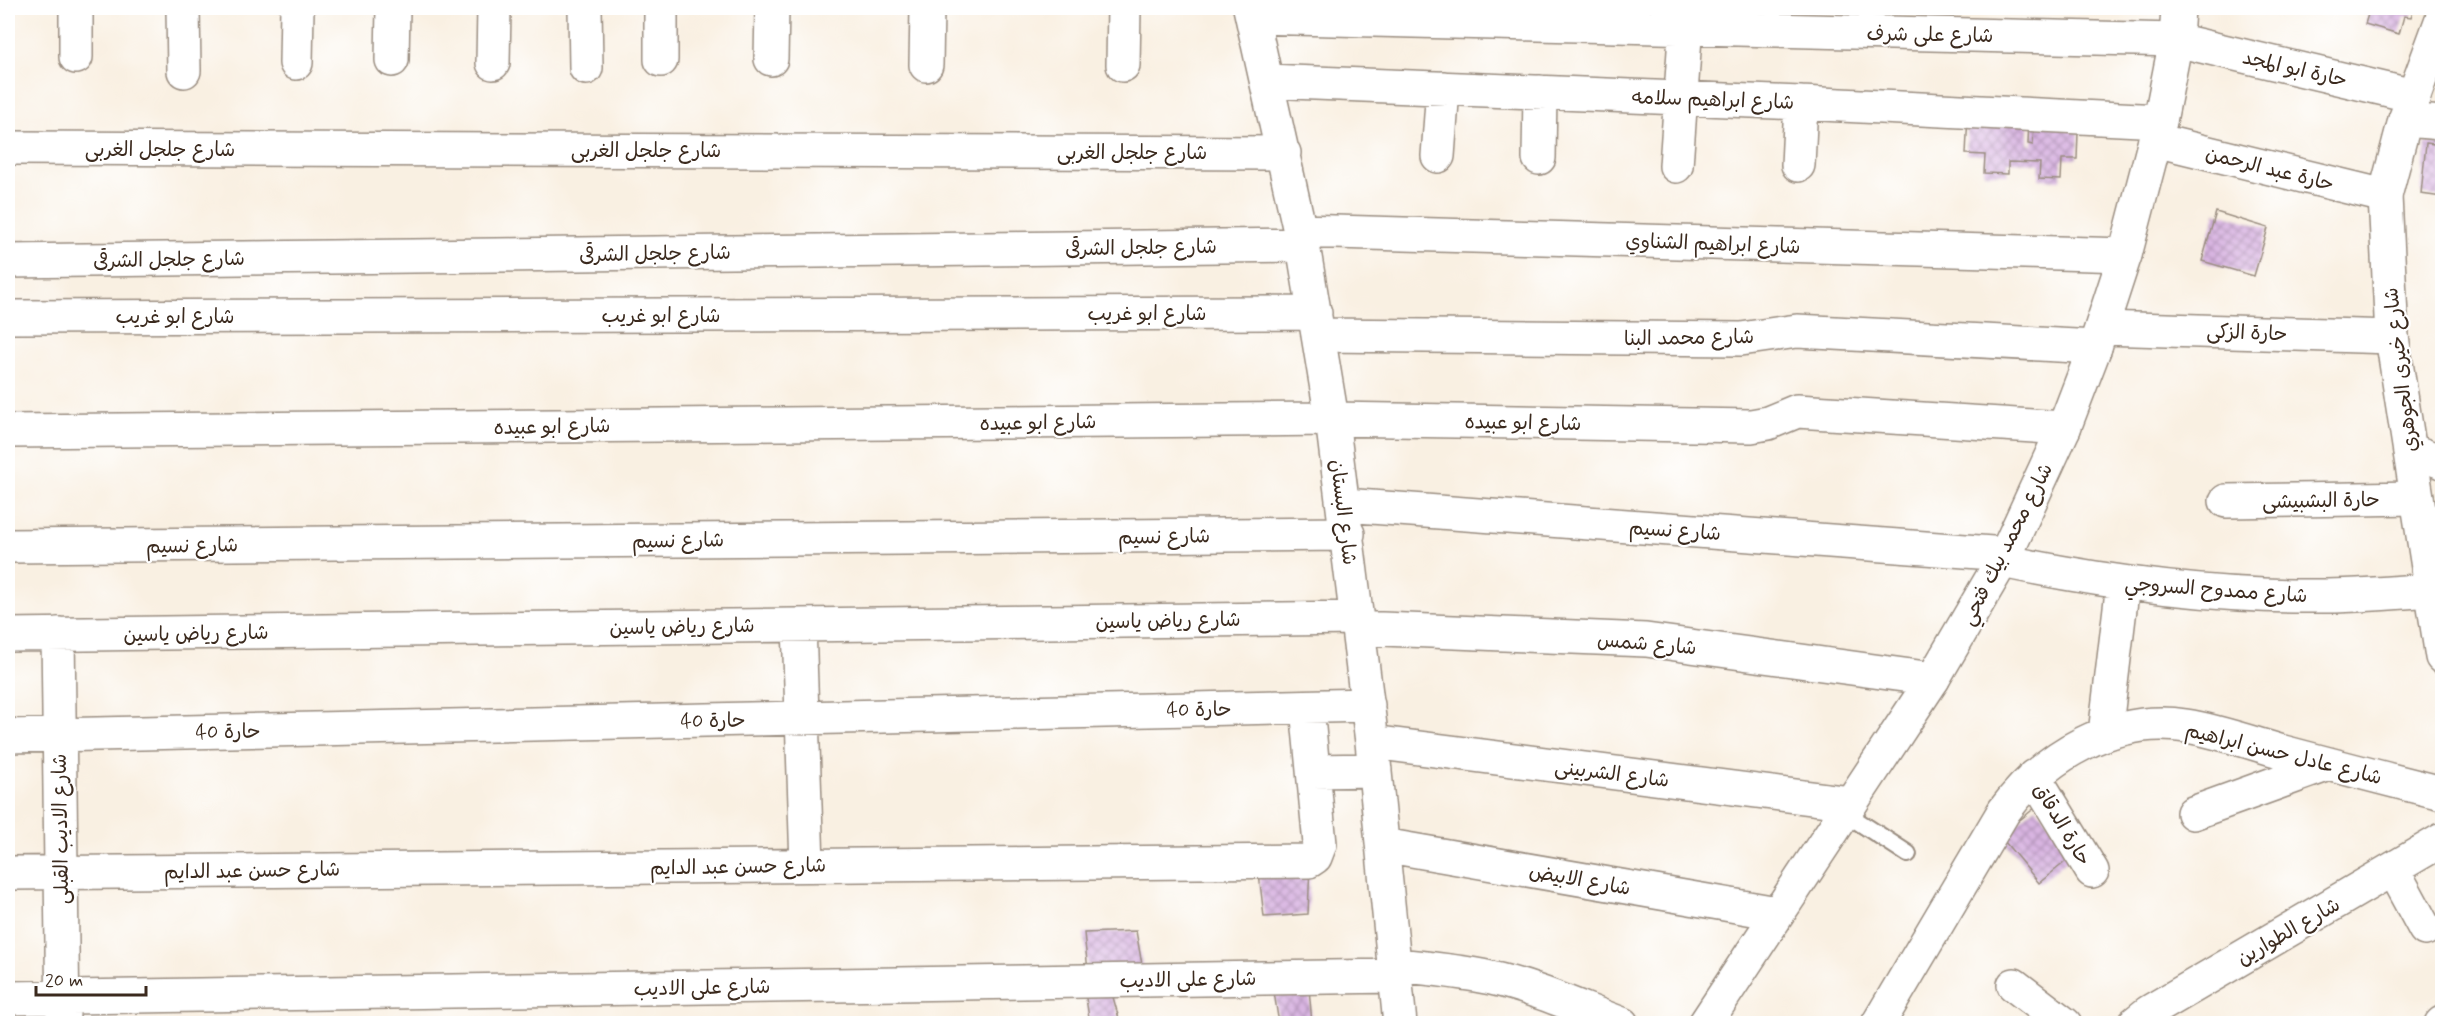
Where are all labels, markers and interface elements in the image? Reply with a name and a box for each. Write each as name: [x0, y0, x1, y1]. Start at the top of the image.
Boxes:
street label: شارع على شرف: [1866, 21, 1993, 50]
street label: حارة ابو المجد: [2240, 44, 2350, 95]
street label: شارع ابراهيم سلامه: [1631, 84, 1795, 117]
street label: شارع جلجل الغربى: [85, 137, 235, 164]
street label: شارع جلجل الغربى: [571, 138, 721, 165]
street label: شارع جلجل الغربى: [1057, 140, 1207, 167]
street label: حارة عبد الرحمن: [2203, 140, 2337, 198]
street label: شارع ابراهيم الشناوي: [1625, 228, 1801, 261]
street label: شارع جلجل الشرقى: [1065, 233, 1217, 263]
street label: شارع جلجل الشرقى: [579, 239, 731, 269]
street label: شارع جلجل الشرقى: [93, 245, 245, 275]
street label: شارع خيرى الجوهري: [2378, 286, 2425, 454]
street label: شارع ابو غريب: [1088, 301, 1207, 328]
street label: شارع ابو غريب: [602, 303, 721, 330]
street label: شارع ابو غريب: [116, 304, 235, 331]
street label: حارة الزكى: [2206, 319, 2288, 348]
street label: شارع محمد البنا: [1624, 324, 1754, 353]
street label: شارع ابو عبيده: [979, 409, 1097, 438]
street label: شارع ابو عبيده: [1464, 409, 1582, 438]
street label: شارع ابو عبيده: [493, 413, 611, 442]
street label: شارع البستان: [1323, 458, 1362, 567]
street label: شارع محمد بيك فتحي: [1955, 459, 2063, 632]
street label: حارة البشبيشى: [2262, 487, 2380, 516]
street label: شارع نسيم: [1628, 515, 1722, 548]
street label: شارع نسيم: [1118, 523, 1210, 552]
street label: شارع نسيم: [632, 527, 724, 556]
street label: شارع نسيم: [146, 532, 238, 561]
street label: شارع ممدوح السروجي: [2123, 571, 2308, 613]
street label: شارع رياض ياسين: [1095, 607, 1241, 636]
street label: شارع رياض ياسين: [609, 613, 755, 642]
street label: شارع رياض ياسين: [123, 620, 269, 649]
street label: شارع شمس: [1596, 627, 1698, 662]
street label: حارة 40: [1166, 696, 1232, 725]
street label: حارة 40: [680, 707, 746, 736]
street label: شارع عادل حسن ابراهيم: [2183, 717, 2385, 792]
street label: حارة 40: [195, 718, 261, 747]
street label: شارع الاديب القبلى: [47, 753, 76, 905]
street label: شارع الشربينى: [1553, 754, 1671, 795]
street label: حارة الدقاق: [2027, 778, 2097, 871]
street label: شارع حسن عبد الدايم: [650, 852, 826, 883]
street label: شارع حسن عبد الدايم: [164, 856, 340, 887]
street label: شارع الابيض: [1527, 858, 1633, 903]
street label: شارع الطوارين: [2232, 892, 2345, 973]
scale bar: [36, 959, 146, 997]
street label: شارع على الاديب: [1120, 966, 1257, 995]
text: 20 m: [45, 969, 83, 993]
street label: شارع على الاديب: [634, 974, 771, 1003]

